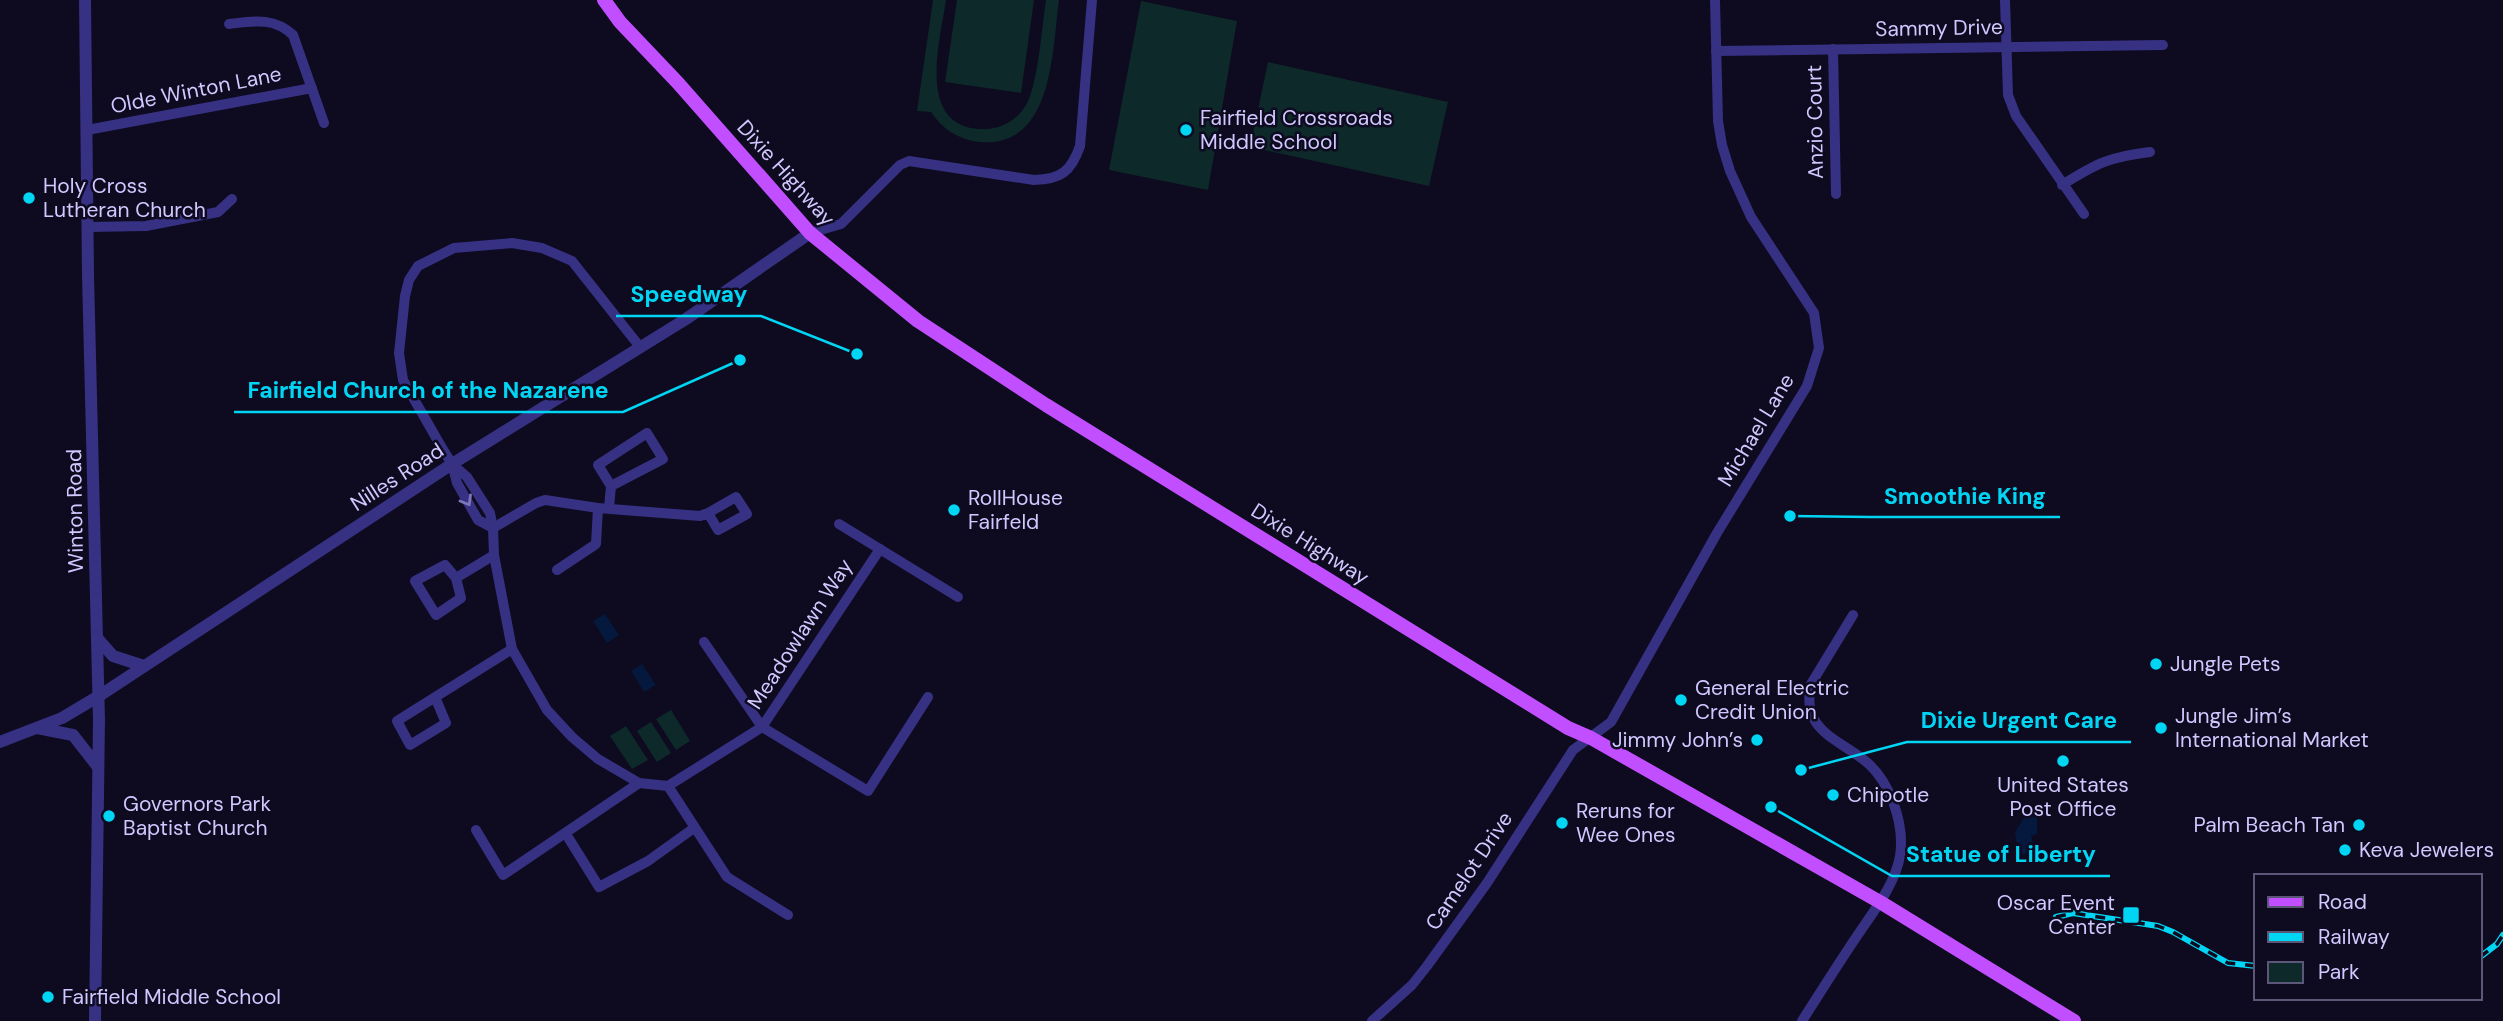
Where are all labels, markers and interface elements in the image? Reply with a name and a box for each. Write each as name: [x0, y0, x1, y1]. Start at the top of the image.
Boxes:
street label: Sammy Drive: [1875, 13, 2003, 43]
street label: Olde Winton Lane: [108, 60, 284, 120]
street label: Anzio Court: [1800, 65, 1830, 179]
place label: Fairfield Crossroads Middle School: [1200, 104, 1393, 156]
street label: Dixie Highway: [731, 114, 841, 232]
marker: Fairfield Crossroads Middle School: [1178, 122, 1194, 138]
place label: Holy Cross Lutheran Church: [43, 172, 206, 224]
marker: Holy Cross Lutheran Church: [21, 190, 37, 206]
callout: Speedway: [616, 272, 761, 316]
text: Speedway: [631, 279, 748, 309]
callout: Fairfield Church of the Nazarene: [234, 368, 623, 412]
street label: Michael Lane: [1711, 368, 1801, 492]
text: Fairfield Church of the Nazarene: [247, 375, 609, 405]
street label: Nilles Road: [345, 436, 449, 518]
street label: Winton Road: [60, 449, 90, 573]
callout: Smoothie King: [1870, 473, 2060, 517]
text: Smoothie King: [1884, 481, 2046, 511]
place label: RollHouse Fairfeld: [968, 484, 1063, 536]
one-way arrow: [458, 493, 471, 506]
street label: Dixie Highway: [1246, 497, 1375, 592]
marker: RollHouse Fairfeld: [946, 502, 962, 518]
street label: Meadowlawn Way: [741, 553, 859, 715]
place label: Jungle Pets: [2170, 650, 2280, 678]
marker: Jungle Pets: [2148, 656, 2164, 672]
place label: General Electric Credit Union: [1695, 674, 1850, 726]
marker: General Electric Credit Union: [1673, 692, 1689, 708]
callout: Dixie Urgent Care: [1907, 698, 2131, 742]
place label: Jungle Jim’s International Market: [2175, 702, 2369, 754]
text: Dixie Urgent Care: [1921, 705, 2117, 735]
marker: Jungle Jim’s International Market: [2153, 720, 2169, 736]
place label: Jimmy John’s: [1612, 726, 1743, 754]
marker: Jimmy John’s: [1749, 732, 1765, 748]
marker: United States Post Office: [2055, 753, 2071, 769]
place label: United States Post Office: [1997, 771, 2129, 823]
place label: Chipotle: [1847, 781, 1929, 809]
marker: Chipotle: [1825, 787, 1841, 803]
place label: Governors Park Baptist Church: [123, 790, 271, 842]
place label: Reruns for Wee Ones: [1576, 797, 1675, 849]
street label: Camelot Drive: [1419, 806, 1519, 936]
marker: Governors Park Baptist Church: [101, 808, 117, 824]
place label: Palm Beach Tan: [2194, 811, 2345, 839]
marker: Reruns for Wee Ones: [1554, 815, 1570, 831]
marker: Palm Beach Tan: [2351, 817, 2367, 833]
callout: Statue of Liberty: [1892, 832, 2110, 876]
place label: Keva Jewelers: [2359, 836, 2494, 864]
text: Statue of Liberty: [1906, 839, 2096, 869]
marker: Keva Jewelers: [2337, 842, 2353, 858]
legend: [2254, 874, 2482, 1000]
text: Road: [2318, 888, 2367, 916]
place label: Oscar Event Center: [1997, 889, 2115, 941]
marker: Oscar Event Center: [2121, 905, 2141, 925]
text: Railway: [2318, 923, 2390, 951]
text: Park: [2318, 958, 2360, 986]
place label: Fairfield Middle School: [62, 983, 281, 1011]
marker: Fairfield Middle School: [40, 989, 56, 1005]

